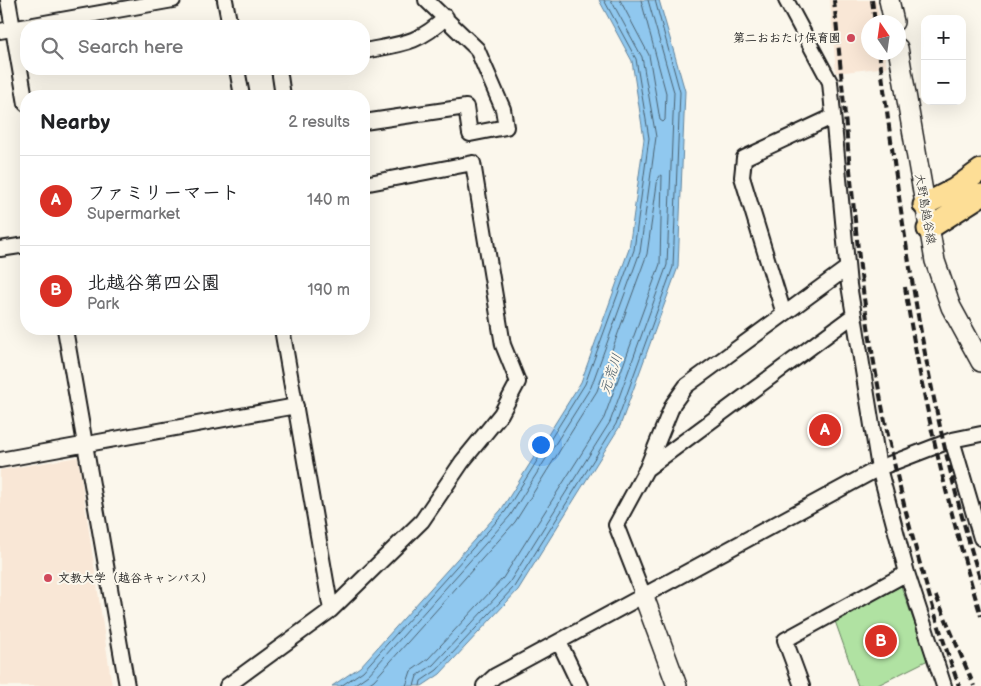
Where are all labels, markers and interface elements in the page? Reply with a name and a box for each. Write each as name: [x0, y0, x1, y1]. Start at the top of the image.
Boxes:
north arrow: [861, 15, 906, 60]
map controls: [921, 15, 966, 105]
button: +: [921, 15, 966, 60]
search box: [20, 20, 370, 75]
place label: 第二おおたけ保育園: [733, 31, 841, 46]
marker: 第二おおたけ保育園: [845, 32, 857, 44]
icon: search: [38, 34, 66, 62]
text: Search here: [78, 36, 183, 59]
button: −: [921, 60, 966, 105]
text: Nearby: [40, 110, 110, 135]
text: 2 results: [288, 113, 350, 132]
street label: 大野島越谷線: [911, 172, 939, 246]
text: ファミリーマート: [87, 182, 240, 205]
text: A: [51, 191, 61, 210]
text: 140 m: [307, 191, 350, 210]
text: Supermarket: [87, 205, 180, 224]
text: 北越谷第四公園: [87, 272, 220, 295]
text: B: [50, 281, 62, 300]
text: 190 m: [308, 281, 350, 300]
text: Park: [87, 295, 119, 314]
water label: 元荒川: [596, 351, 626, 397]
pin: A: [809, 411, 841, 449]
your location: [528, 432, 554, 458]
place label: 文教大学（越谷キャンパス）: [58, 571, 214, 586]
marker: 文教大学（越谷キャンパス）: [42, 572, 54, 584]
pin: B: [865, 622, 897, 660]

